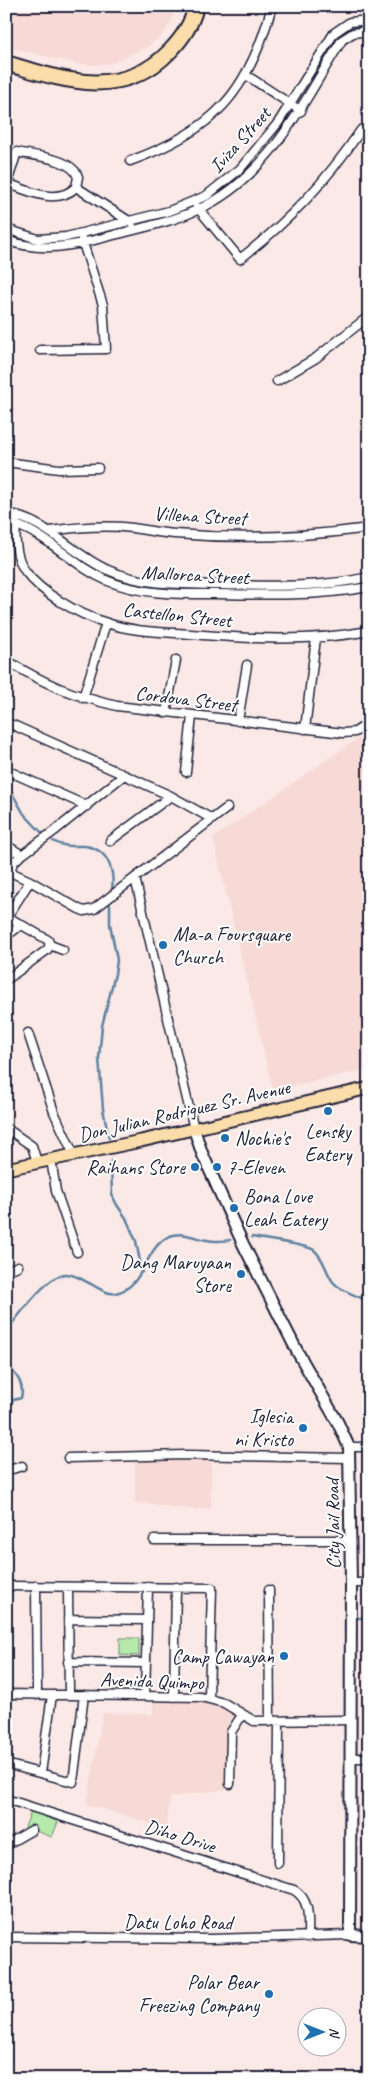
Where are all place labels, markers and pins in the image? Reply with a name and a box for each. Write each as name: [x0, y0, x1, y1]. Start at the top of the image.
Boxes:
place label: Ma-a Foursquare Church: [173, 922, 292, 970]
marker: Ma-a Foursquare Church: [157, 939, 169, 951]
marker: Lensky Eatery: [322, 1105, 334, 1117]
place label: Lensky Eatery: [305, 1119, 353, 1167]
place label: Nochie's: [235, 1126, 292, 1151]
marker: Nochie's: [219, 1132, 231, 1144]
place label: Raihans Store: [86, 1155, 186, 1180]
place label: 7-Eleven: [227, 1155, 286, 1180]
marker: Raihans Store: [189, 1161, 201, 1173]
marker: 7-Eleven: [211, 1161, 223, 1173]
place label: Bona Love Leah Eatery: [244, 1184, 329, 1232]
marker: Bona Love Leah Eatery: [228, 1202, 240, 1214]
place label: Dang Maruyaan Store: [120, 1250, 232, 1298]
marker: Dang Maruyaan Store: [235, 1268, 247, 1280]
place label: Iglesia ni Kristo: [234, 1404, 295, 1452]
marker: Iglesia ni Kristo: [297, 1422, 309, 1434]
place label: Camp Cawayan: [172, 1644, 275, 1669]
marker: Camp Cawayan: [278, 1650, 290, 1662]
place label: Polar Bear Freezing Company: [139, 1970, 261, 2018]
marker: Polar Bear Freezing Company: [263, 1988, 275, 2000]

